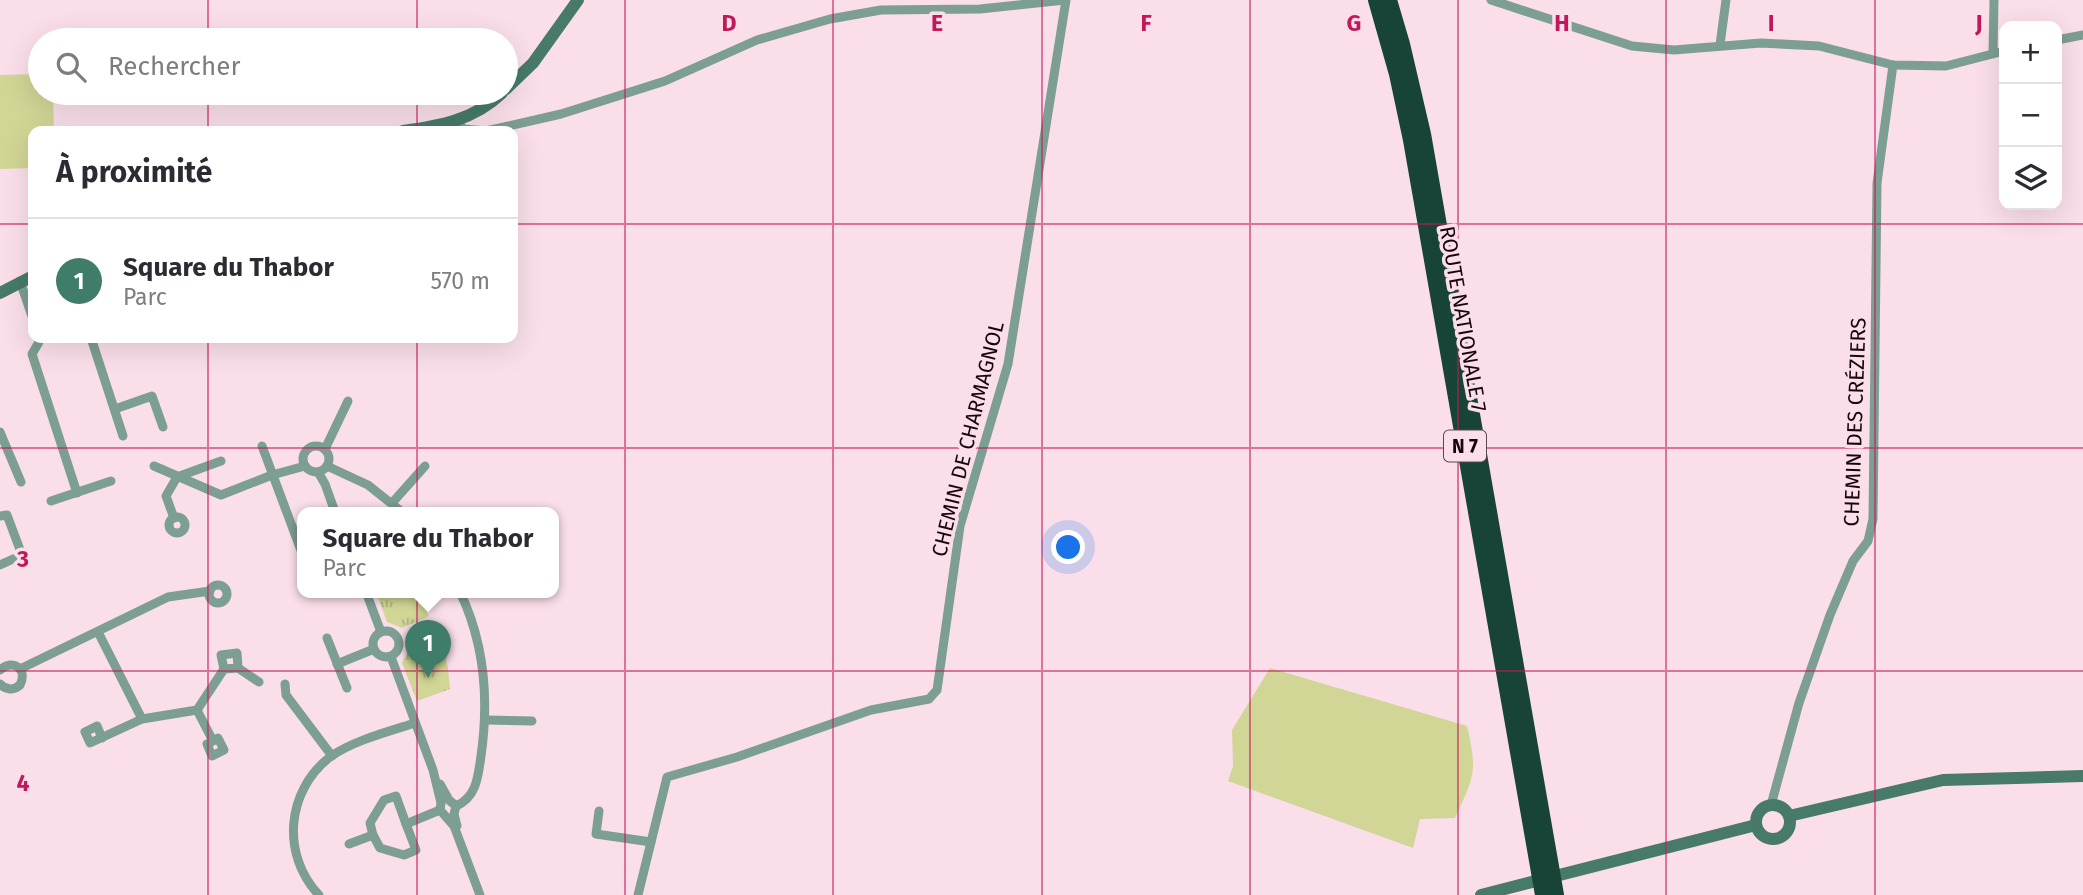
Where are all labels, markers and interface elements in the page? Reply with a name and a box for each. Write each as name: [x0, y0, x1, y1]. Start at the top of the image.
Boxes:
text: D: [722, 9, 737, 37]
text: E: [931, 9, 943, 37]
text: F: [1140, 9, 1152, 37]
text: G: [1347, 9, 1361, 37]
text: H: [1554, 9, 1570, 37]
text: I: [1768, 9, 1774, 37]
text: J: [1974, 9, 1983, 37]
map controls: [1999, 21, 2062, 210]
button: +: [1999, 21, 2062, 84]
search box: [28, 28, 518, 105]
icon: search: [52, 48, 90, 86]
text: Rechercher: [108, 51, 240, 82]
button: −: [1999, 84, 2062, 147]
button: layers: [1999, 147, 2062, 210]
text: À proximité: [56, 154, 212, 190]
street label: ROUTE NATIONALE 7: [1434, 224, 1492, 414]
text: Square du Thabor: [123, 252, 334, 283]
text: 1: [74, 267, 84, 295]
text: 570 m: [430, 267, 490, 295]
text: Parc: [123, 283, 167, 311]
street label: CHEMIN DES CRÉZIERS: [1838, 317, 1872, 527]
street label: CHEMIN DE CHARMAGNOL: [926, 318, 1010, 559]
road number: N 7: [1444, 430, 1486, 462]
popup: [297, 507, 559, 598]
text: Square du Thabor: [323, 523, 533, 554]
your location: [1051, 530, 1085, 564]
text: 3: [16, 545, 29, 573]
text: Parc: [323, 554, 366, 582]
pin: 1: [405, 620, 451, 678]
text: 4: [17, 769, 30, 797]

